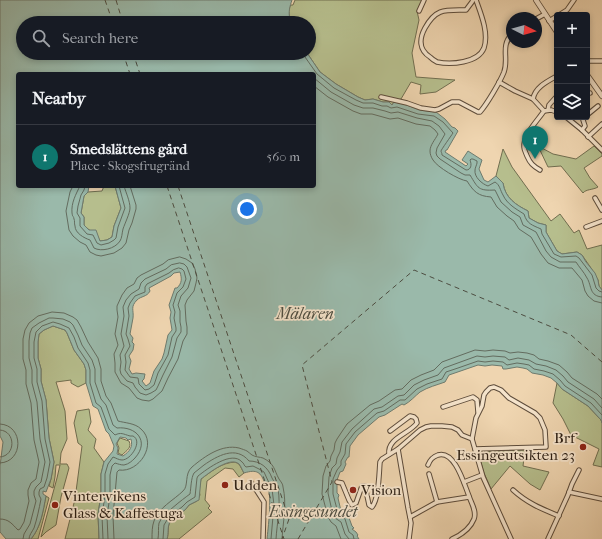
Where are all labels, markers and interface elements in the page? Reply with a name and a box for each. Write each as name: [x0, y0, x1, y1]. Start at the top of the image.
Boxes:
north arrow: [506, 12, 542, 48]
map controls: [554, 12, 590, 120]
button: +: [554, 12, 590, 48]
search box: [16, 16, 316, 60]
icon: search: [30, 27, 52, 49]
text: Search here: [62, 29, 138, 47]
button: −: [554, 48, 590, 84]
button: layers: [554, 84, 590, 120]
text: Nearby: [32, 88, 86, 108]
pin: 1: [522, 126, 548, 159]
text: Smedslättens gård: [70, 140, 187, 158]
text: 1: [43, 149, 47, 164]
text: 560 m: [267, 149, 300, 164]
text: Place · Skogsfrugränd: [70, 158, 190, 173]
your location: [237, 199, 257, 219]
water label: Mälaren: [275, 304, 334, 323]
place label: Brf Essingeutsikten 23: [456, 429, 578, 464]
marker: Brf Essingeutsikten 23: [578, 442, 588, 452]
place label: Udden: [233, 476, 277, 494]
marker: Udden: [220, 480, 230, 490]
place label: Vision: [360, 481, 402, 499]
marker: Vision: [348, 485, 358, 495]
place label: Vintervikens Glass & Kaffestuga: [62, 487, 184, 522]
marker: Vintervikens Glass & Kaffestuga: [50, 500, 60, 510]
water label: Essingesundet: [268, 502, 358, 521]

